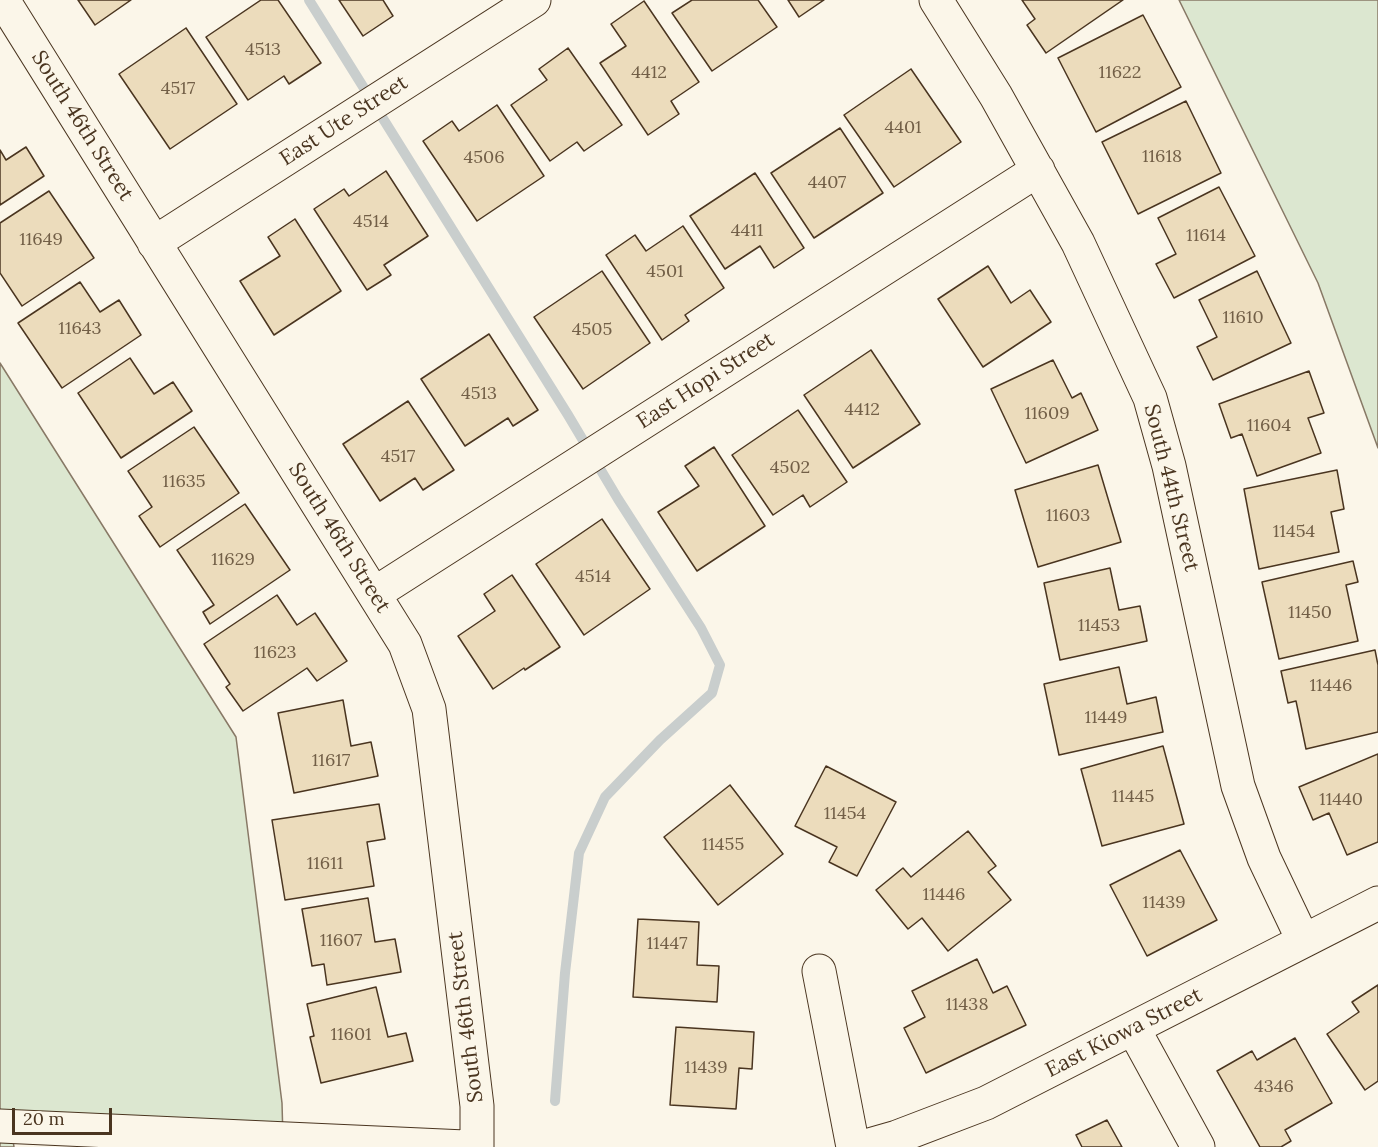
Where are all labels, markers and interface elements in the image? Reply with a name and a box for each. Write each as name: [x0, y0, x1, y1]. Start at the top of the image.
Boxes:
house number: 4513: [245, 39, 281, 61]
street label: South 46th Street: [26, 46, 138, 206]
house number: 4412: [631, 62, 667, 84]
house number: 11622: [1099, 62, 1141, 84]
street label: East Ute Street: [275, 70, 413, 172]
house number: 4517: [161, 78, 195, 100]
house number: 4401: [884, 117, 922, 139]
house number: 11618: [1142, 146, 1182, 168]
house number: 4506: [463, 147, 505, 169]
house number: 4407: [808, 172, 846, 194]
house number: 4514: [353, 211, 389, 233]
house number: 4411: [731, 220, 763, 242]
house number: 11614: [1186, 225, 1226, 247]
house number: 11649: [19, 229, 63, 251]
house number: 4501: [646, 261, 684, 283]
house number: 11610: [1222, 307, 1264, 329]
house number: 11643: [58, 318, 102, 340]
house number: 4505: [572, 319, 612, 341]
street label: East Hopi Street: [632, 327, 780, 435]
house number: 4513: [461, 383, 497, 405]
house number: 4412: [844, 399, 880, 421]
street label: South 44th Street: [1138, 402, 1204, 574]
house number: 11609: [1024, 403, 1070, 425]
house number: 11604: [1247, 415, 1291, 437]
house number: 4517: [381, 446, 415, 468]
house number: 4502: [770, 457, 810, 479]
street label: South 46th Street: [283, 458, 395, 618]
house number: 11635: [162, 471, 206, 493]
house number: 11603: [1046, 505, 1090, 527]
house number: 11454: [1273, 521, 1315, 543]
house number: 11629: [211, 549, 255, 571]
house number: 4514: [575, 566, 611, 588]
house number: 11450: [1288, 602, 1332, 624]
house number: 11453: [1078, 615, 1120, 637]
house number: 11623: [254, 642, 296, 664]
house number: 11446: [1309, 675, 1353, 697]
house number: 11449: [1084, 707, 1128, 729]
house number: 11617: [312, 750, 350, 772]
house number: 11445: [1112, 786, 1154, 808]
house number: 11440: [1319, 789, 1363, 811]
house number: 11454: [824, 803, 866, 825]
house number: 11455: [702, 834, 744, 856]
house number: 11611: [307, 853, 343, 875]
house number: 11446: [922, 884, 966, 906]
house number: 11439: [1142, 892, 1186, 914]
house number: 11607: [320, 930, 362, 952]
street label: South 46th Street: [443, 930, 489, 1104]
house number: 11447: [647, 933, 687, 955]
street label: East Kiowa Street: [1042, 983, 1206, 1083]
house number: 11438: [945, 994, 989, 1016]
house number: 11601: [330, 1024, 372, 1046]
house number: 11439: [684, 1057, 728, 1079]
house number: 4346: [1254, 1076, 1294, 1098]
scale bar: [15, 1096, 116, 1134]
text: 20 m: [23, 1107, 65, 1130]

